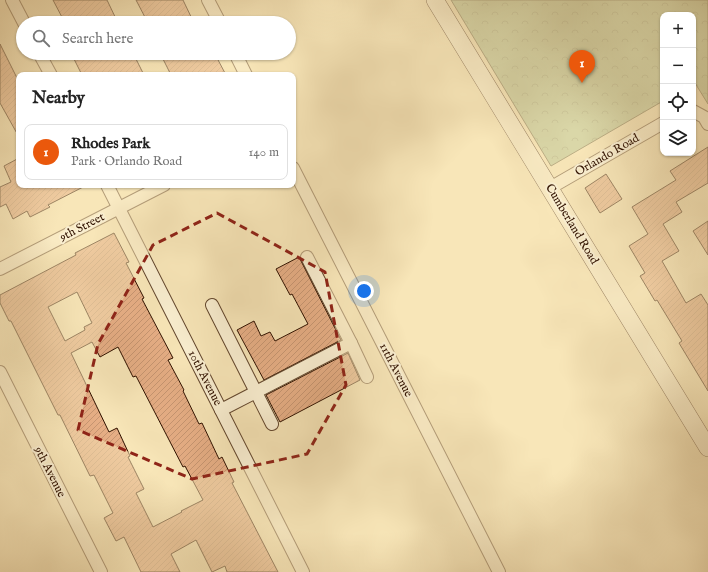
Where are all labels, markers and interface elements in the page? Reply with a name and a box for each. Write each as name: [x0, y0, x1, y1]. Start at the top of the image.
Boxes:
map controls: [660, 12, 696, 156]
button: +: [660, 12, 696, 48]
search box: [16, 16, 296, 60]
icon: search: [30, 27, 52, 49]
text: Search here: [62, 29, 133, 48]
button: −: [660, 48, 696, 84]
pin: 1: [569, 50, 595, 83]
button: locate: [660, 84, 696, 120]
text: Nearby: [32, 88, 85, 109]
button: layers: [660, 120, 696, 156]
street label: Orlando Road: [572, 130, 642, 179]
text: Rhodes Park: [71, 134, 150, 153]
text: 1: [44, 144, 48, 161]
text: 140 m: [249, 144, 279, 161]
text: Park · Orlando Road: [71, 153, 182, 170]
street label: Cumberland Road: [542, 181, 602, 268]
street label: 9th Street: [56, 209, 107, 245]
your location: [354, 281, 374, 301]
street label: 11th Avenue: [376, 340, 416, 400]
street label: 10th Avenue: [185, 348, 226, 409]
street label: 9th Avenue: [30, 443, 69, 500]

